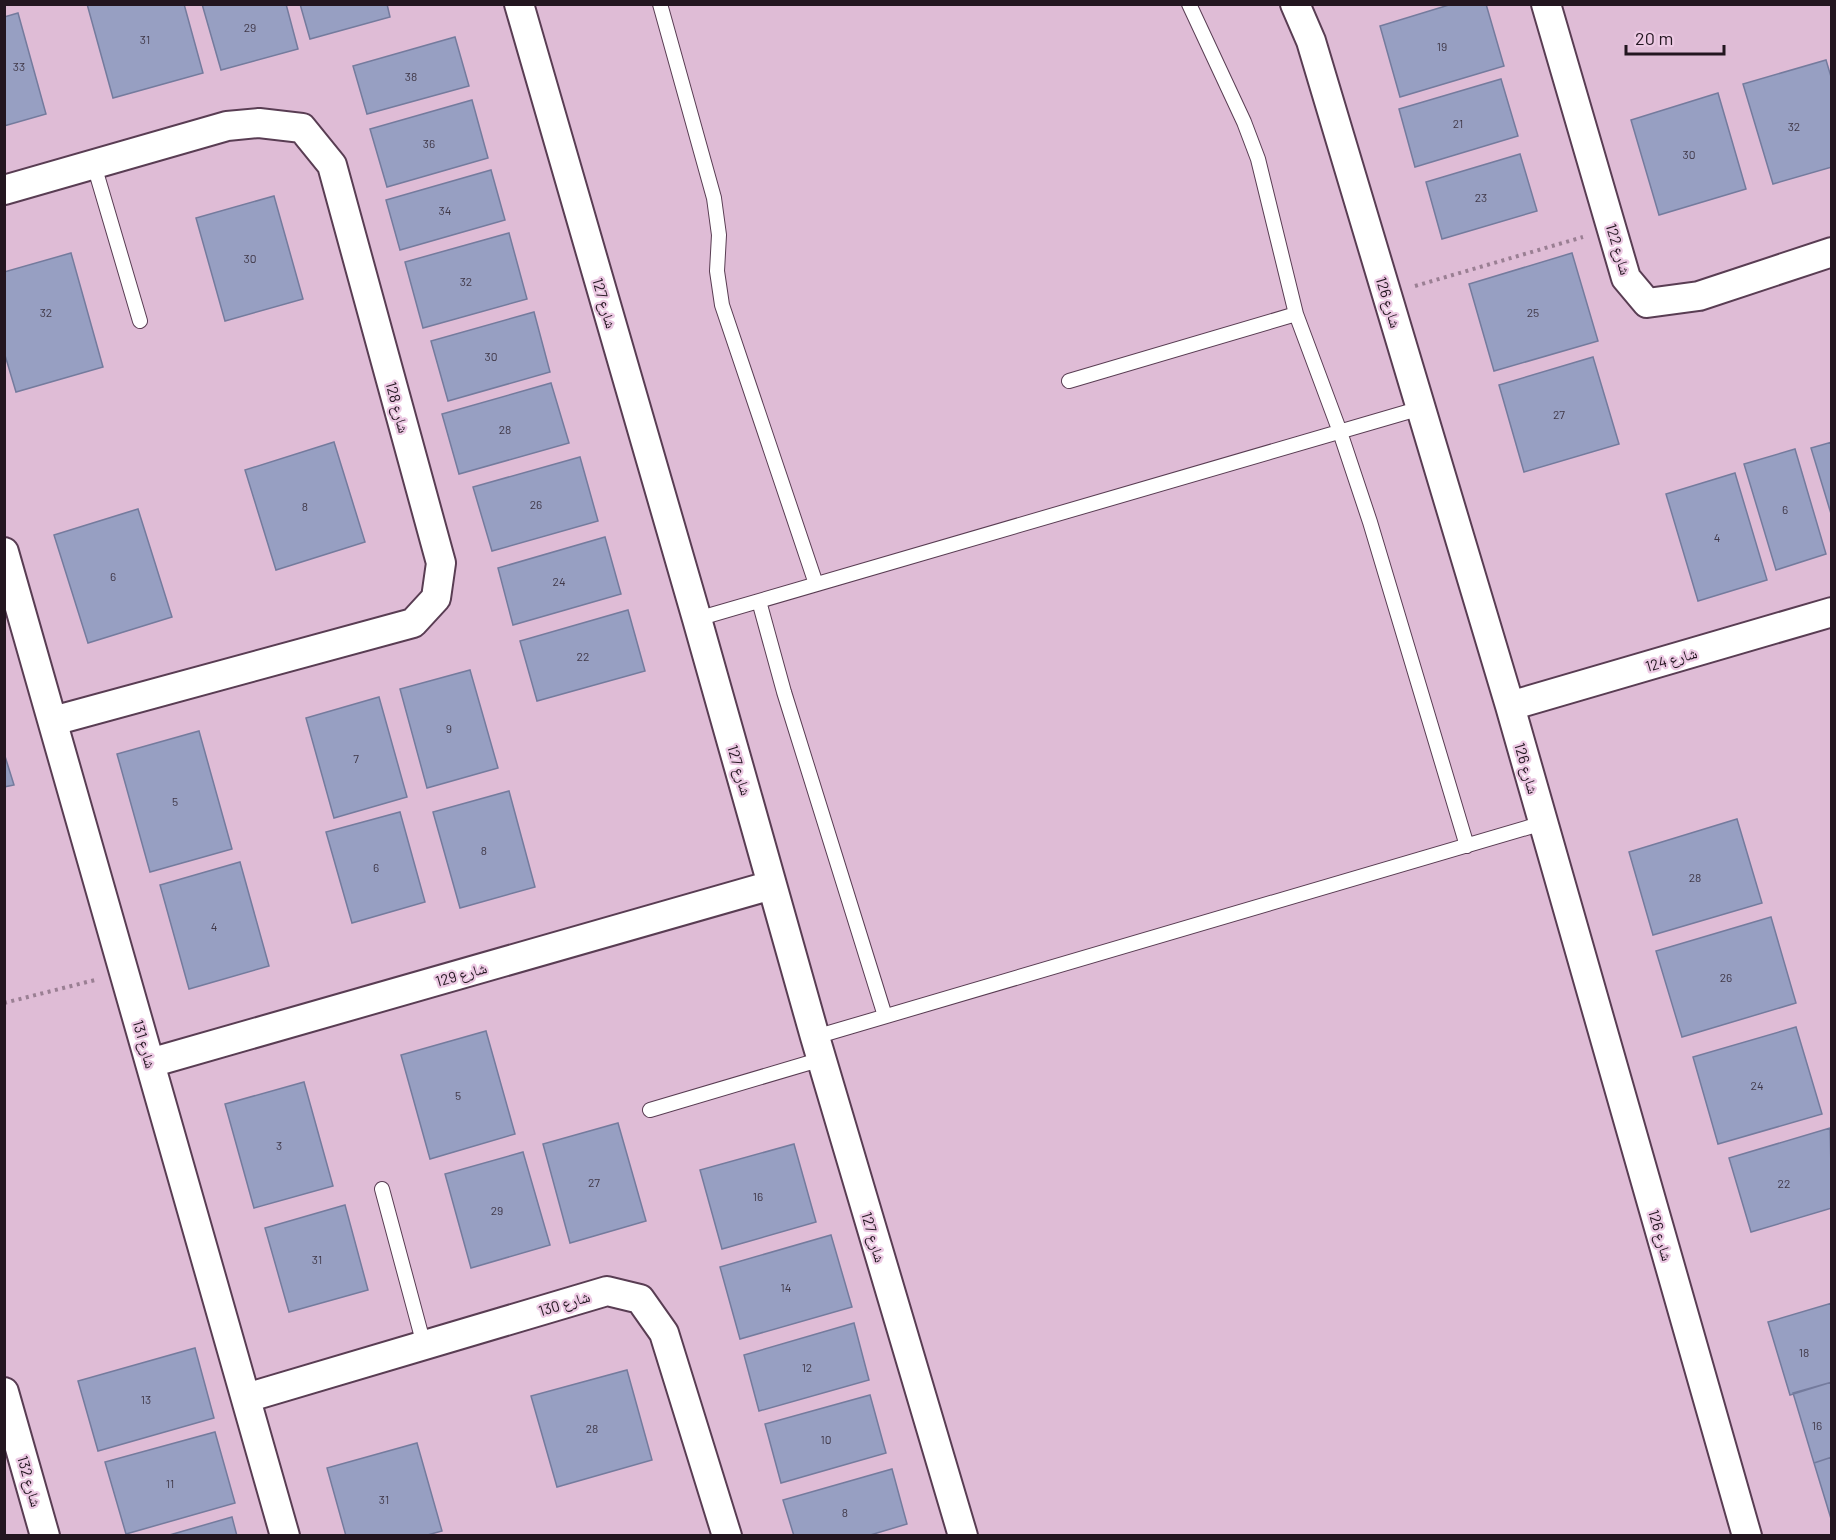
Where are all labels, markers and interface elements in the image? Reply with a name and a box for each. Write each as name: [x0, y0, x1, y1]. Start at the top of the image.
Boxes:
scale bar: [1626, 18, 1724, 56]
house number: 29: [244, 20, 256, 34]
text: 20 m: [1635, 27, 1673, 49]
house number: 31: [140, 32, 150, 46]
house number: 19: [1437, 39, 1447, 53]
house number: 33: [13, 59, 25, 73]
house number: 38: [405, 69, 417, 83]
house number: 21: [1453, 116, 1463, 130]
house number: 32: [1788, 119, 1800, 133]
house number: 36: [423, 136, 435, 150]
house number: 30: [1683, 147, 1695, 161]
house number: 23: [1475, 190, 1487, 204]
house number: 34: [439, 203, 451, 217]
street label: شارع 122: [1601, 221, 1635, 278]
house number: 30: [244, 251, 256, 265]
house number: 32: [460, 274, 472, 288]
street label: شارع 126: [1371, 274, 1405, 330]
street label: شارع 127: [587, 276, 621, 331]
house number: 32: [40, 305, 52, 319]
house number: 25: [1527, 305, 1539, 319]
house number: 30: [485, 349, 497, 363]
street label: شارع 128: [381, 379, 414, 435]
house number: 27: [1553, 407, 1565, 421]
house number: 28: [499, 422, 511, 436]
house number: 26: [530, 497, 542, 511]
house number: 8: [302, 499, 308, 513]
house number: 6: [1782, 502, 1788, 516]
house number: 4: [1714, 530, 1720, 544]
house number: 6: [110, 569, 116, 583]
house number: 24: [552, 574, 566, 588]
street label: شارع 124: [1643, 643, 1700, 677]
house number: 22: [577, 649, 589, 663]
house number: 9: [446, 721, 452, 735]
street label: شارع 126: [1509, 740, 1543, 796]
street label: شارع 127: [722, 743, 756, 798]
house number: 7: [353, 751, 359, 765]
house number: 5: [172, 794, 178, 808]
house number: 8: [481, 843, 487, 857]
house number: 6: [373, 860, 379, 874]
house number: 28: [1689, 870, 1701, 884]
house number: 4: [211, 919, 217, 933]
street label: شارع 129: [433, 958, 489, 992]
house number: 26: [1720, 970, 1732, 984]
street label: شارع 131: [128, 1018, 161, 1071]
house number: 24: [1750, 1078, 1764, 1092]
house number: 5: [455, 1088, 461, 1102]
house number: 3: [276, 1138, 282, 1152]
house number: 27: [588, 1175, 600, 1189]
house number: 22: [1778, 1176, 1790, 1190]
house number: 16: [753, 1189, 763, 1203]
house number: 29: [491, 1203, 503, 1217]
street label: شارع 126: [1643, 1207, 1677, 1263]
street label: شارع 127: [856, 1210, 890, 1265]
house number: 31: [312, 1252, 322, 1266]
house number: 14: [781, 1280, 791, 1294]
street label: شارع 130: [536, 1287, 593, 1321]
house number: 18: [1799, 1345, 1809, 1359]
house number: 12: [802, 1360, 812, 1374]
house number: 13: [141, 1392, 151, 1406]
house number: 16: [1812, 1418, 1822, 1432]
house number: 28: [586, 1421, 598, 1435]
house number: 10: [821, 1432, 831, 1446]
street label: شارع 132: [12, 1453, 46, 1509]
house number: 11: [166, 1476, 174, 1490]
house number: 31: [379, 1492, 389, 1506]
house number: 8: [842, 1505, 848, 1519]

